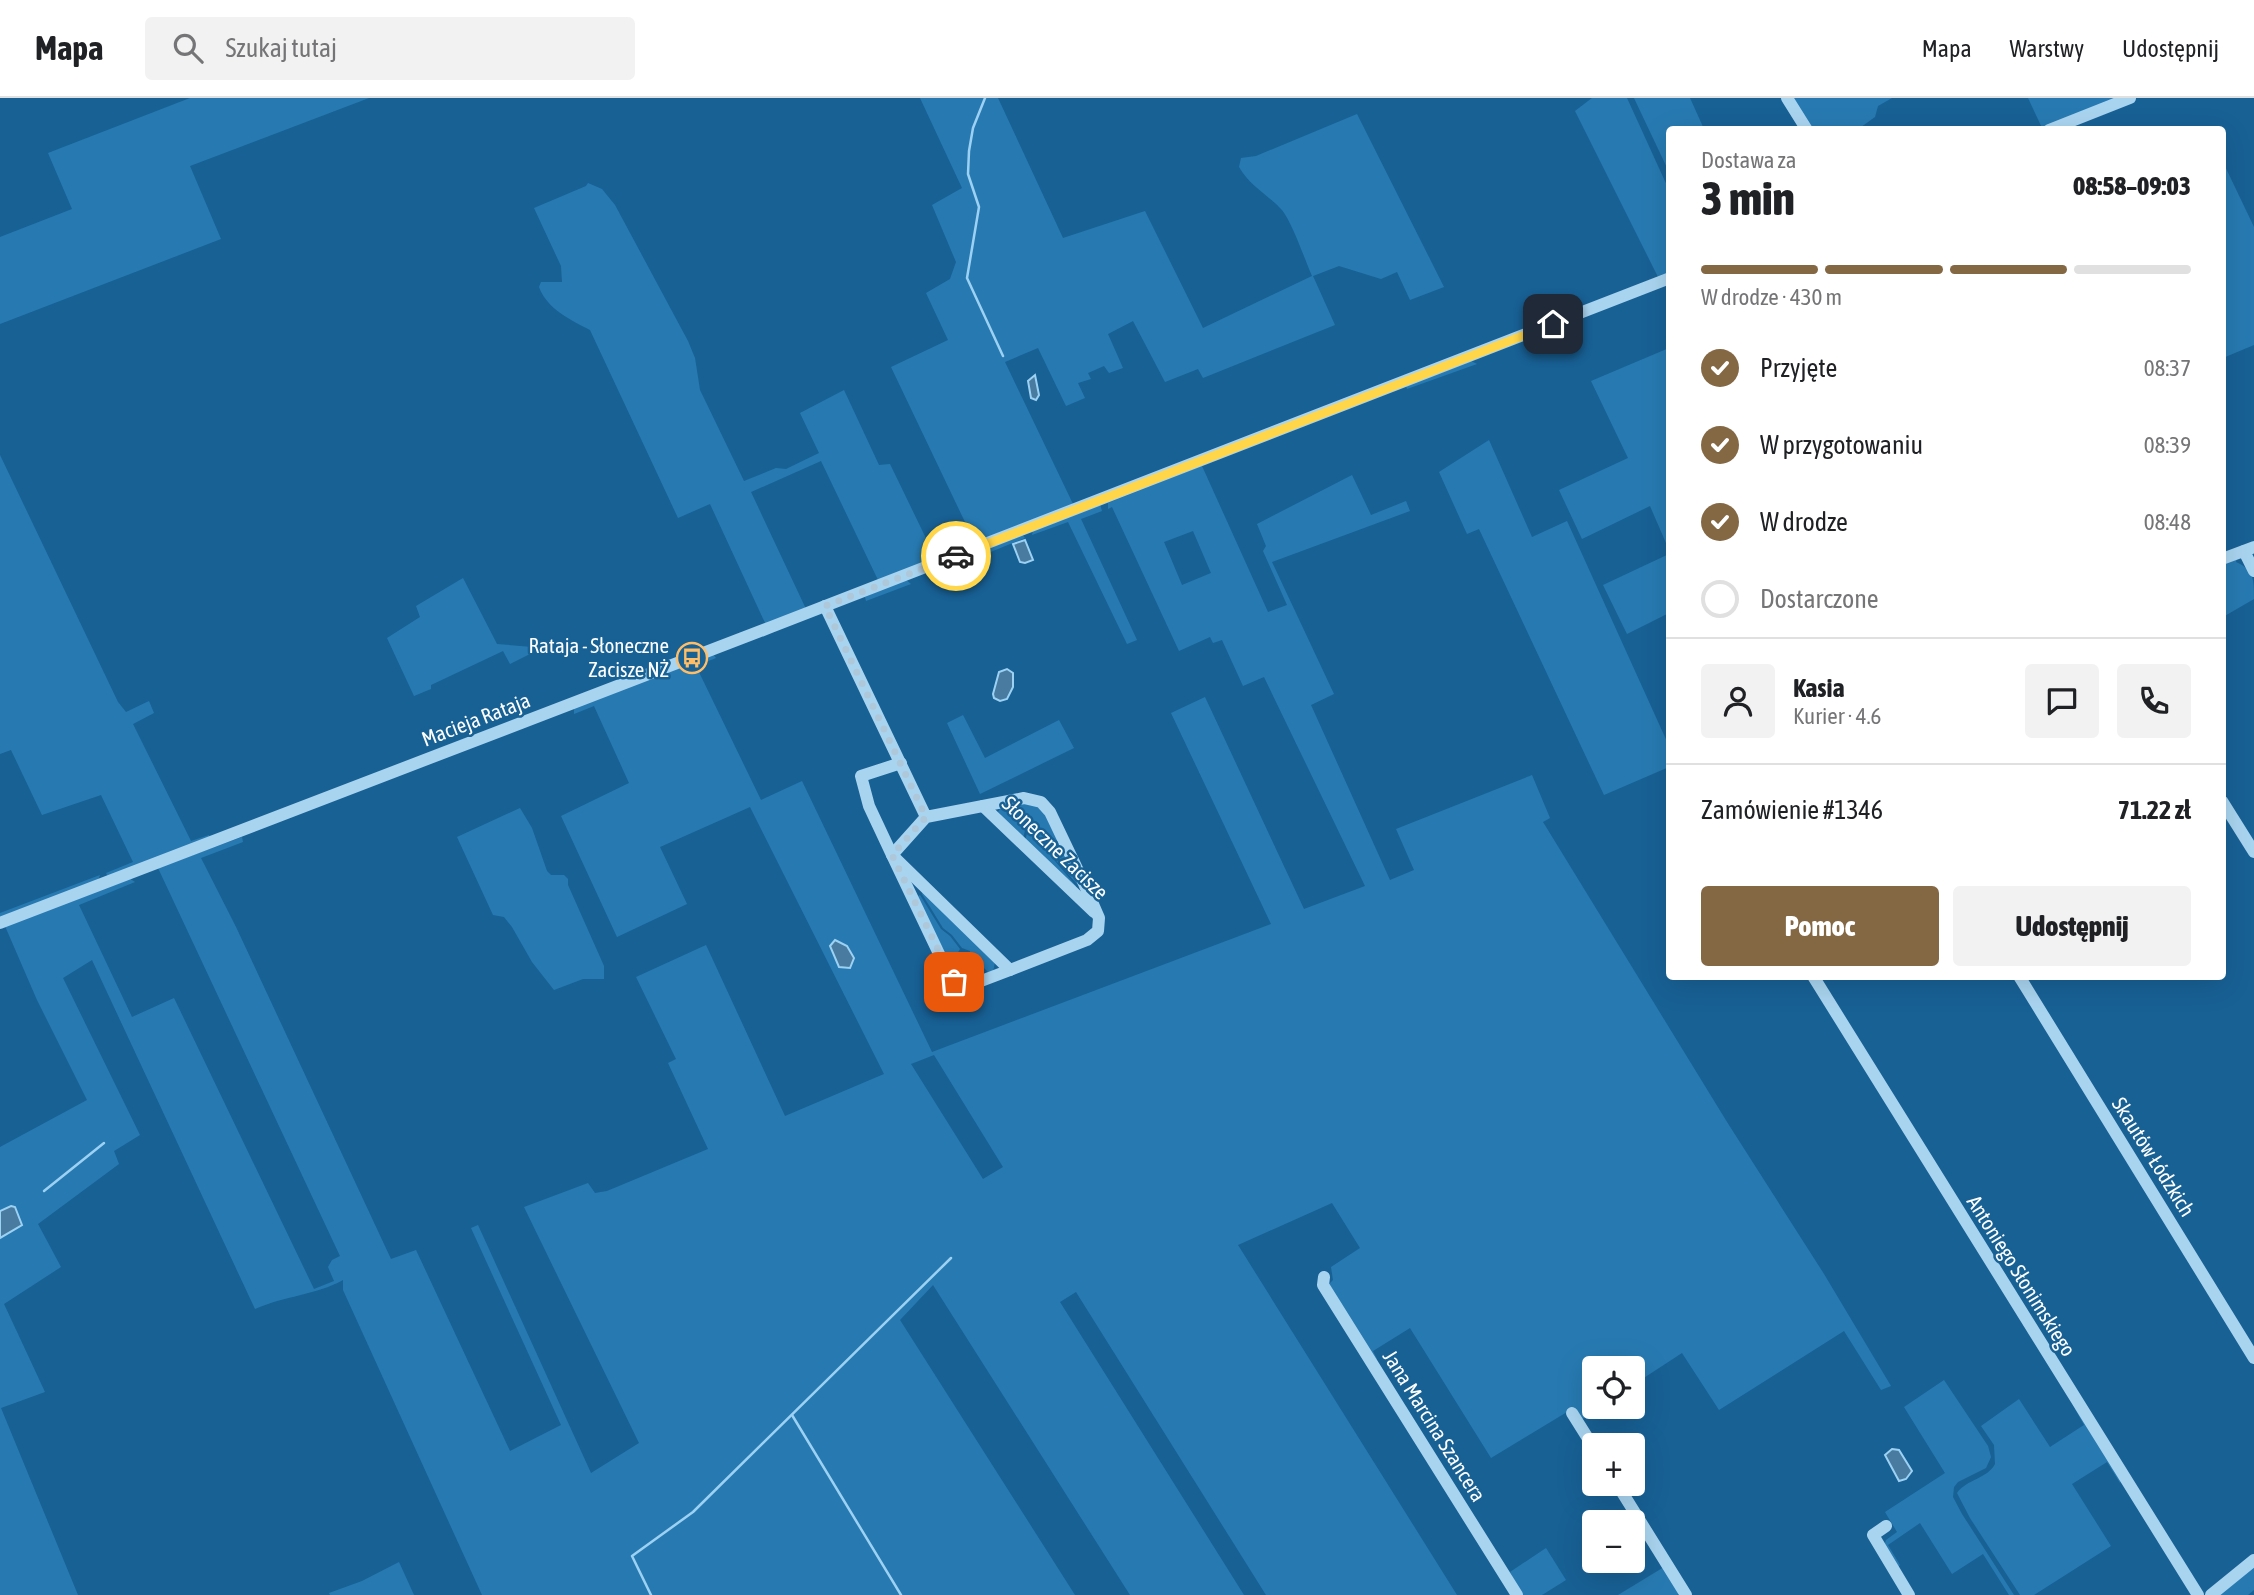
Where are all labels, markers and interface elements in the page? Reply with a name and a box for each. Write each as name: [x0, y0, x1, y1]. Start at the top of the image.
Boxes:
search box: [145, 17, 635, 80]
text: Mapa: [35, 29, 103, 67]
icon: search: [169, 29, 207, 67]
text: Szukaj tutaj: [225, 33, 337, 63]
text: Mapa: [1922, 35, 1972, 62]
text: Warstwy: [2010, 35, 2084, 62]
text: Udostępnij: [2122, 35, 2219, 62]
text: Dostawa za: [1701, 147, 1796, 173]
text: 08:58–09:03: [2073, 171, 2191, 201]
text: 3 min: [1701, 172, 1795, 225]
text: W drodze · 430 m: [1701, 284, 1842, 310]
pin: [1523, 294, 1583, 354]
icon: home: [1534, 305, 1572, 343]
icon: check: [1701, 349, 1739, 387]
text: Przyjęte: [1760, 353, 1837, 383]
text: 08:37: [2144, 355, 2191, 381]
icon: check: [1701, 426, 1739, 464]
text: W przygotowaniu: [1760, 430, 1923, 460]
text: 08:39: [2144, 432, 2191, 458]
icon: check: [1701, 503, 1739, 541]
text: W drodze: [1760, 507, 1848, 537]
text: 08:48: [2144, 509, 2191, 535]
courier: [921, 521, 991, 591]
icon: car: [937, 537, 975, 575]
text: Dostarczone: [1760, 584, 1879, 614]
place label: Rataja - Słoneczne Zacisze NŻ: [529, 633, 669, 681]
bus stop icon: Rataja - Słoneczne Zacisze NŻ: [675, 641, 709, 675]
button: person: [1701, 664, 1775, 738]
button: chat: [2025, 664, 2099, 738]
button: phone: [2117, 664, 2191, 738]
text: Kasia: [1793, 673, 1845, 703]
street label: Macieja Rataja: [418, 687, 533, 751]
text: Kurier · 4.6: [1793, 703, 1881, 729]
street label: Słoneczne Zacisze: [998, 791, 1114, 904]
text: Zamówienie #1346: [1701, 795, 1883, 825]
text: 71.22 zł: [2118, 795, 2191, 825]
button: Pomoc: [1701, 886, 1939, 966]
button: Udostępnij: [1953, 886, 2191, 966]
pin: [924, 952, 984, 1012]
icon: bag: [935, 963, 973, 1001]
street label: Skautów Łódzkich: [2108, 1093, 2200, 1220]
street label: Antoniego Słonimskiego: [1963, 1191, 2081, 1360]
street label: Jana Marcina Szancera: [1379, 1345, 1491, 1506]
map controls: [1582, 1356, 1645, 1573]
button: locate: [1582, 1356, 1645, 1419]
button: +: [1582, 1433, 1645, 1496]
button: −: [1582, 1510, 1645, 1573]

